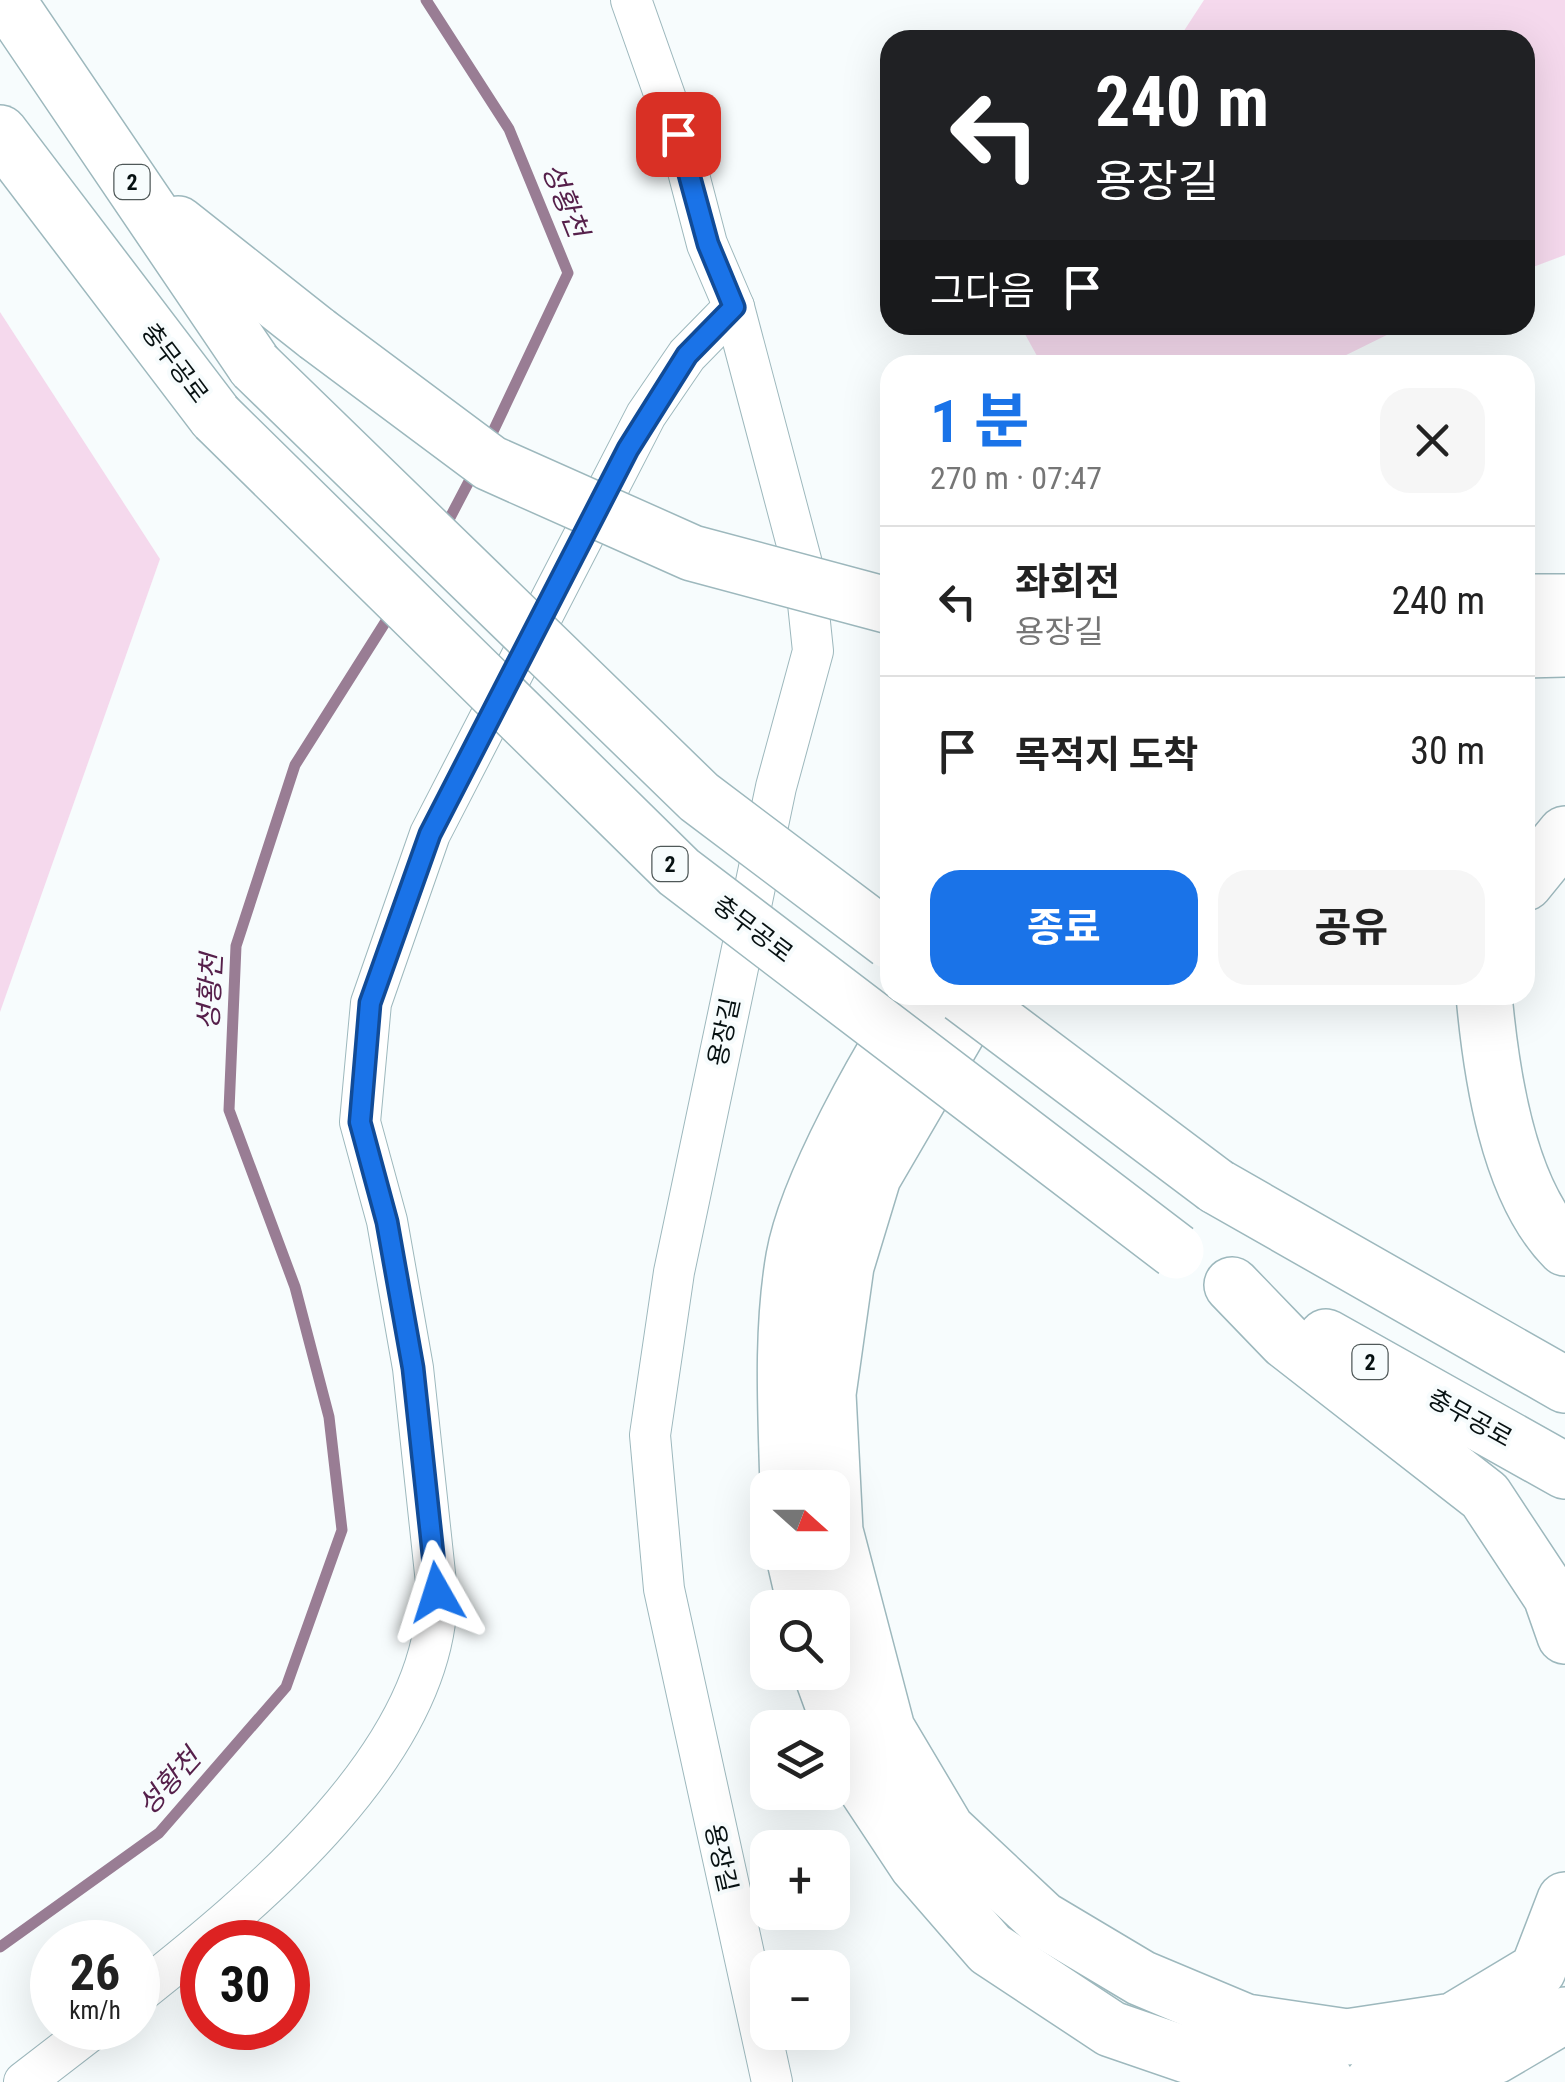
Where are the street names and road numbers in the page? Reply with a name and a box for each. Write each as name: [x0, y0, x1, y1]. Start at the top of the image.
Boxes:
road number: 2: [114, 165, 150, 199]
street label: 충무공로: [136, 318, 214, 408]
road number: 2: [652, 847, 688, 881]
street label: 충무공로: [708, 890, 798, 968]
street label: 용장길: [703, 995, 745, 1069]
road number: 2: [1352, 1345, 1388, 1379]
street label: 충무공로: [1423, 1383, 1517, 1453]
street label: 용장길: [699, 1821, 743, 1895]

